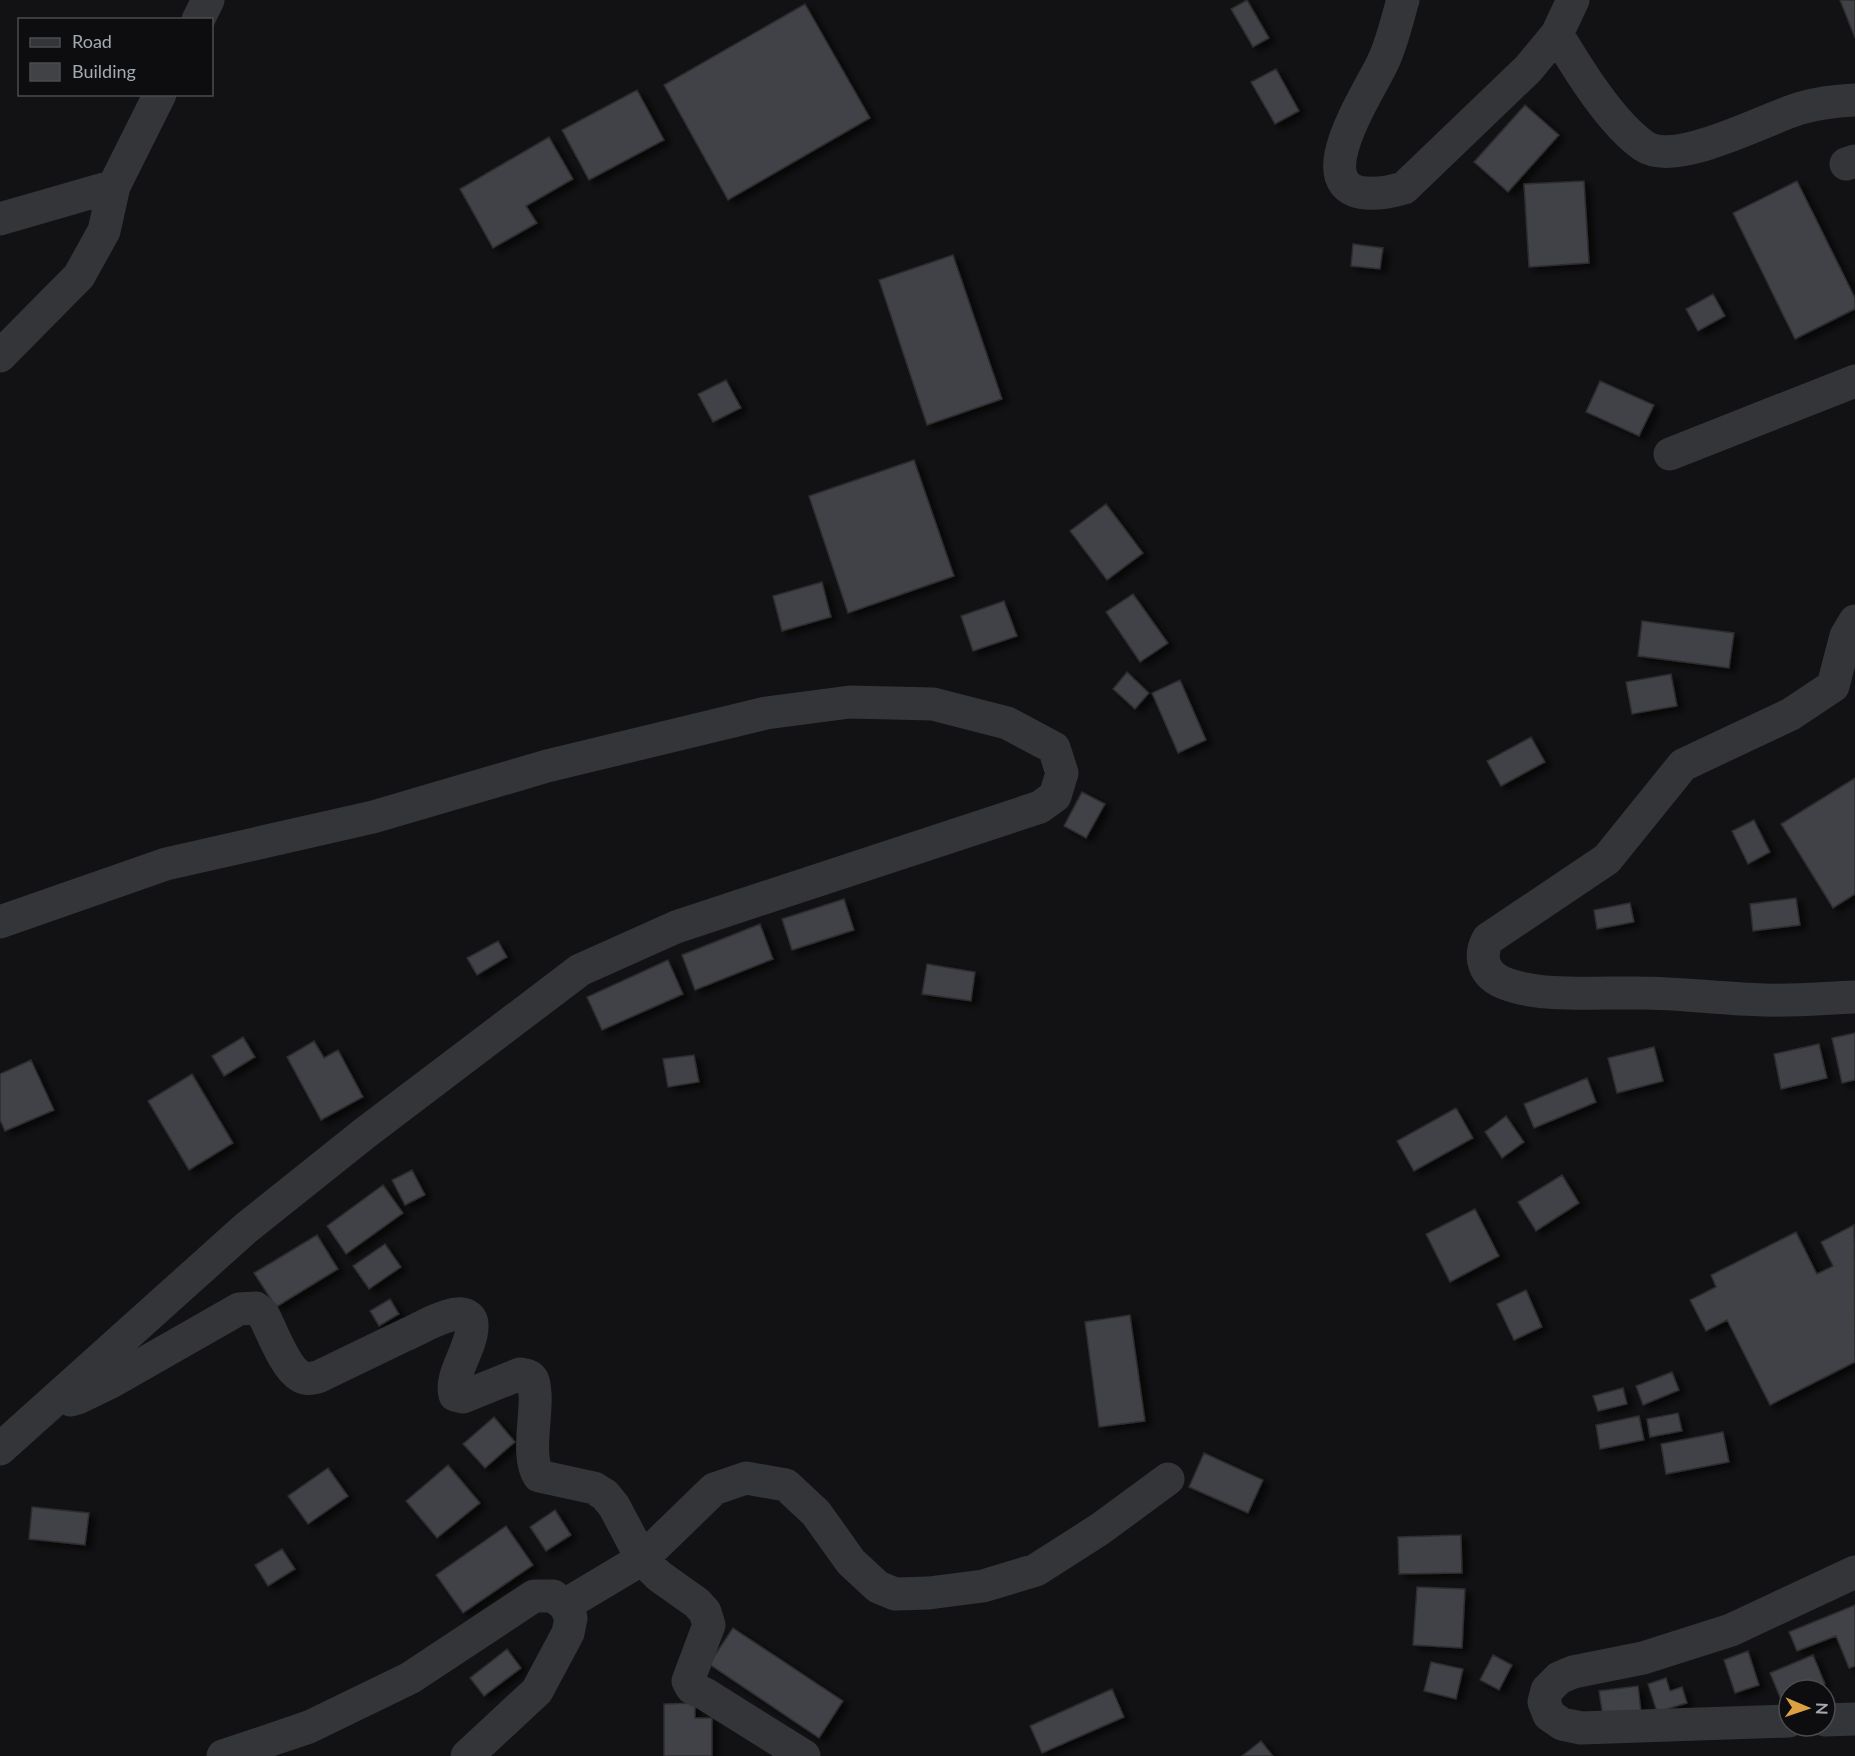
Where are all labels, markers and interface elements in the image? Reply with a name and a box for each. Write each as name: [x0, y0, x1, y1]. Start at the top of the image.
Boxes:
legend: [18, 18, 213, 96]
text: Road: [72, 30, 112, 52]
text: Building: [72, 60, 136, 82]
north arrow: [1777, 1678, 1837, 1738]
text: N: [1813, 1702, 1832, 1715]

